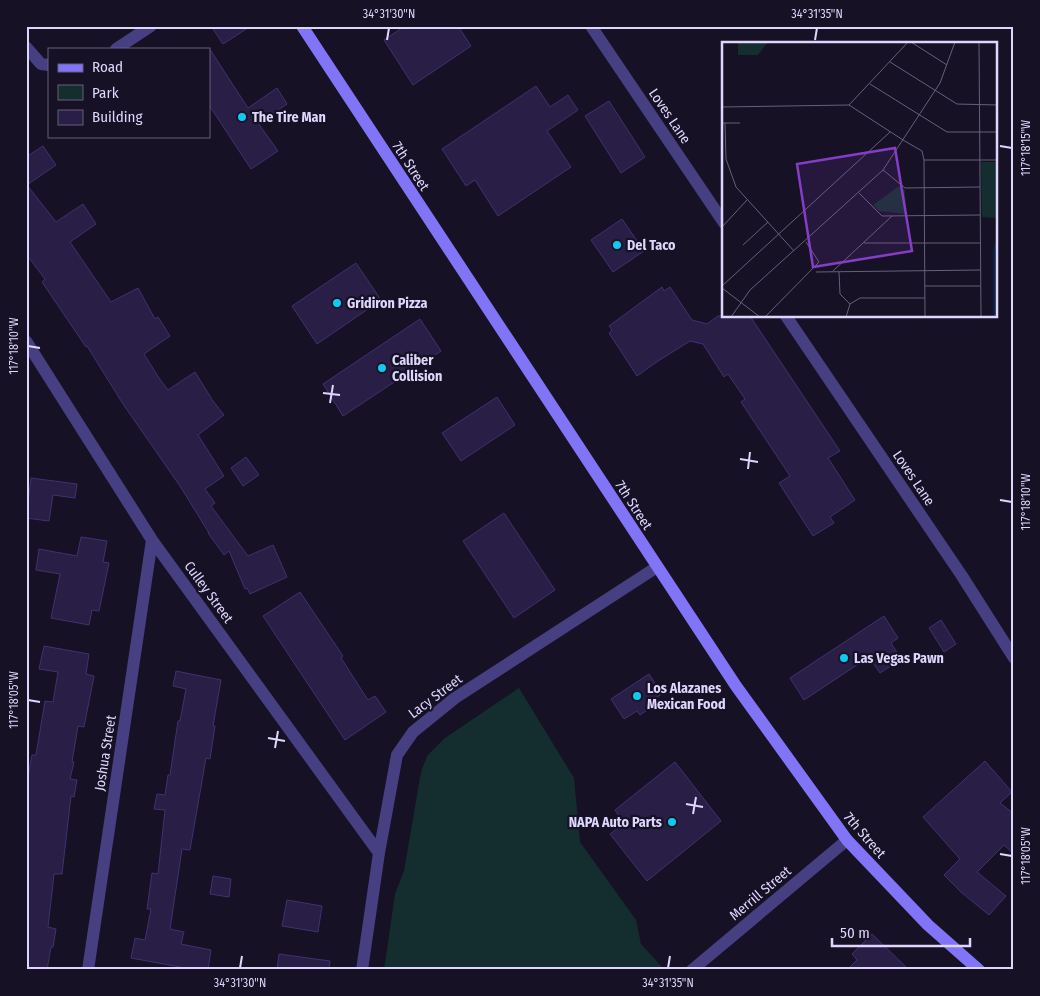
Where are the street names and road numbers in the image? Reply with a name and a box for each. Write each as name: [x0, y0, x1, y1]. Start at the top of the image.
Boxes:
street label: Loves Lane: [645, 85, 694, 147]
street label: 7th Street: [388, 138, 433, 194]
street label: Loves Lane: [889, 447, 938, 509]
street label: 7th Street: [611, 477, 656, 533]
street label: Culley Street: [180, 558, 237, 627]
street label: Lacy Street: [405, 670, 466, 722]
street label: Joshua Street: [91, 714, 120, 792]
street label: 7th Street: [840, 809, 889, 862]
street label: Merrill Street: [726, 862, 795, 924]

